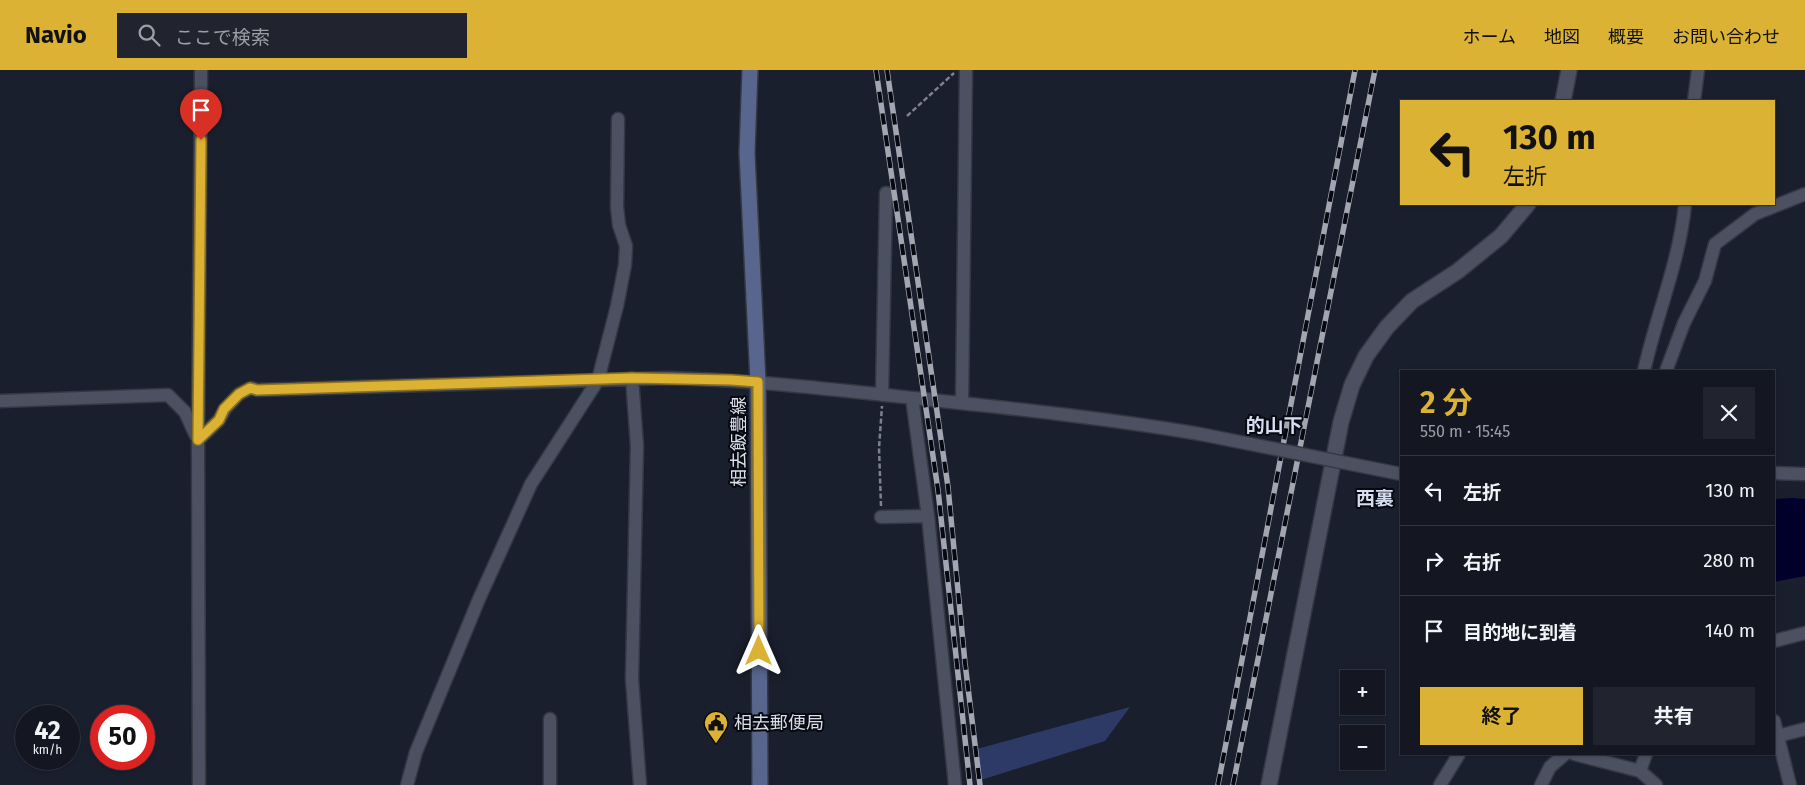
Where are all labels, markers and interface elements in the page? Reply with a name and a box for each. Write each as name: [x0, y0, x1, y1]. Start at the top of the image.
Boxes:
search box: [117, 13, 467, 58]
text: Navio: [25, 21, 87, 49]
icon: search: [135, 21, 163, 49]
text: ここで検索: [175, 26, 270, 49]
text: ホーム: [1463, 26, 1516, 48]
text: 地図: [1544, 26, 1580, 48]
text: 概要: [1608, 26, 1644, 48]
text: お問い合わせ: [1672, 26, 1780, 48]
pin: [180, 89, 222, 140]
icon: arrive: [187, 96, 215, 124]
text: 130 m: [1503, 116, 1596, 158]
icon: left: [1420, 120, 1485, 185]
text: 左折: [1503, 163, 1547, 190]
text: 2 分: [1420, 385, 1473, 421]
button: close: [1703, 387, 1755, 439]
street label: 相去飯豊線: [728, 397, 750, 487]
district label: 的山下: [1245, 414, 1303, 437]
text: 550 m · 15:45: [1420, 422, 1510, 441]
icon: left: [1420, 477, 1448, 505]
text: 130 m: [1705, 479, 1755, 502]
text: 左折: [1463, 481, 1501, 504]
district label: 西裏: [1356, 487, 1394, 510]
icon: right: [1420, 547, 1448, 575]
text: 280 m: [1703, 549, 1755, 572]
text: 右折: [1463, 551, 1501, 574]
icon: arrive: [1420, 617, 1448, 645]
text: 140 m: [1705, 619, 1755, 642]
text: 目的地に到着: [1463, 621, 1577, 644]
position arrow: [732, 624, 784, 676]
map controls: [1340, 670, 1385, 770]
button: +: [1340, 670, 1385, 715]
button: 終了: [1420, 687, 1583, 745]
button: 共有: [1593, 687, 1755, 745]
speed limit sign: 50: [90, 705, 155, 770]
public building icon: 相去郵便局: [703, 710, 729, 744]
place label: 相去郵便局: [734, 712, 824, 734]
text: 42: [34, 716, 61, 746]
button: −: [1340, 725, 1385, 770]
text: km/h: [33, 743, 62, 757]

